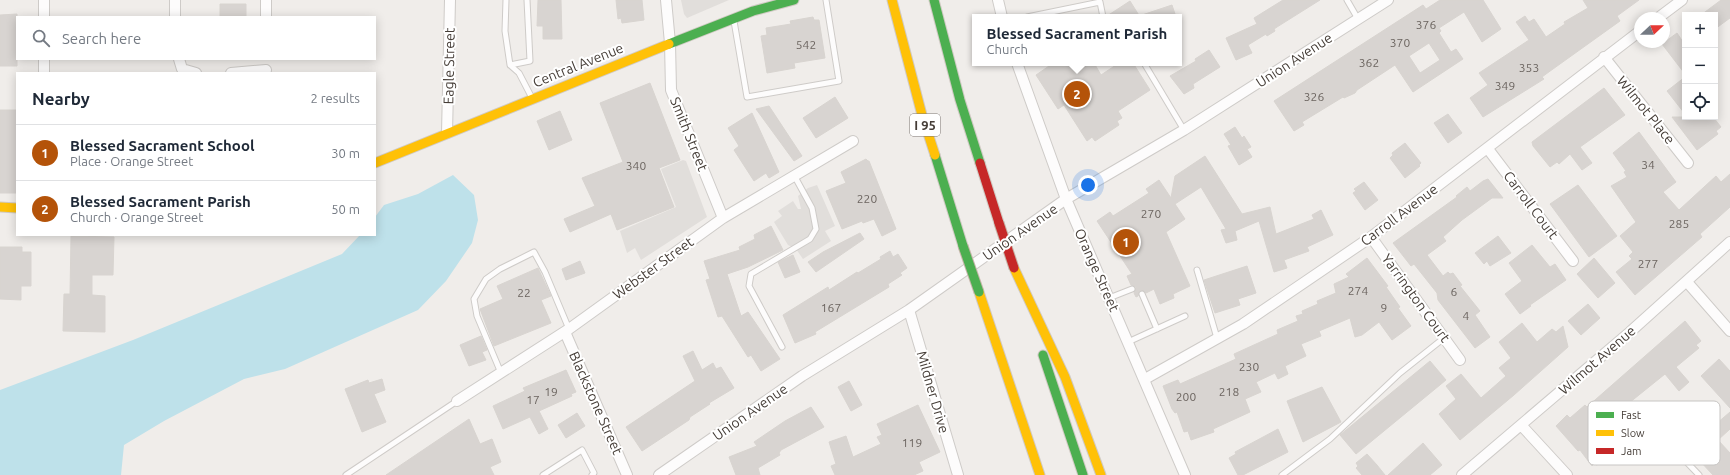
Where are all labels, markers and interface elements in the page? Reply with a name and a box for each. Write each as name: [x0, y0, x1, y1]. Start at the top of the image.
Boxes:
north arrow: [1634, 12, 1670, 48]
map controls: [1682, 12, 1718, 120]
button: +: [1682, 12, 1718, 48]
popup: [972, 14, 1182, 66]
search box: [16, 16, 376, 60]
house number: 376: [1416, 18, 1436, 31]
text: Blessed Sacrament Parish: [987, 25, 1167, 42]
icon: search: [30, 27, 52, 49]
street label: Eagle Street: [440, 27, 458, 105]
street label: Union Avenue: [1253, 29, 1335, 91]
text: Search here: [62, 30, 141, 47]
house number: 370: [1390, 36, 1410, 49]
house number: 542: [796, 38, 816, 51]
street label: Central Avenue: [530, 40, 626, 90]
text: Church: [987, 42, 1028, 56]
button: −: [1682, 48, 1718, 84]
house number: 362: [1359, 56, 1379, 69]
house number: 353: [1519, 61, 1539, 74]
street label: Wilmot Place: [1614, 73, 1678, 147]
pin: 2: [1064, 79, 1090, 109]
house number: 349: [1495, 79, 1515, 92]
button: locate: [1682, 84, 1718, 120]
text: Nearby: [32, 89, 90, 108]
house number: 326: [1304, 90, 1324, 103]
text: 2 results: [310, 91, 360, 105]
street label: Smith Street: [667, 95, 711, 174]
road number: I 95: [910, 114, 940, 136]
text: Blessed Sacrament School: [70, 137, 254, 154]
text: 1: [41, 146, 49, 160]
text: 30 m: [331, 146, 360, 160]
text: Place · Orange Street: [70, 154, 193, 168]
house number: 34: [1641, 158, 1655, 171]
house number: 340: [626, 159, 646, 172]
street label: Carroll Court: [1500, 168, 1562, 242]
your location: [1078, 175, 1098, 195]
street label: Carroll Avenue: [1357, 181, 1441, 249]
house number: 220: [857, 192, 877, 205]
text: Blessed Sacrament Parish: [70, 193, 251, 210]
street label: Union Avenue: [980, 200, 1060, 264]
text: 2: [41, 202, 49, 216]
text: 50 m: [331, 202, 360, 216]
house number: 270: [1141, 207, 1161, 220]
text: Church · Orange Street: [70, 210, 203, 224]
house number: 285: [1669, 217, 1689, 230]
street label: Orange Street: [1072, 226, 1123, 315]
pin: 1: [1113, 227, 1139, 257]
street label: Webster Street: [610, 233, 697, 303]
street label: Yarrington Court: [1379, 251, 1454, 346]
house number: 277: [1638, 257, 1658, 270]
house number: 274: [1348, 284, 1368, 297]
house number: 6: [1451, 285, 1458, 298]
house number: 22: [517, 286, 531, 299]
house number: 167: [821, 301, 841, 314]
house number: 9: [1381, 301, 1387, 314]
house number: 4: [1463, 309, 1470, 322]
street label: Wilmot Avenue: [1555, 322, 1639, 398]
street label: Blackstone Street: [566, 349, 626, 457]
street label: Mildner Drive: [914, 349, 952, 435]
house number: 230: [1239, 360, 1259, 373]
street label: Union Avenue: [710, 380, 790, 444]
house number: 19: [544, 385, 558, 398]
house number: 218: [1219, 385, 1239, 398]
house number: 200: [1176, 390, 1196, 403]
house number: 17: [526, 393, 540, 406]
legend: [1588, 401, 1720, 465]
text: Fast: [1621, 409, 1642, 421]
text: Slow: [1621, 427, 1645, 439]
house number: 119: [902, 436, 922, 449]
text: Jam: [1621, 445, 1642, 457]

